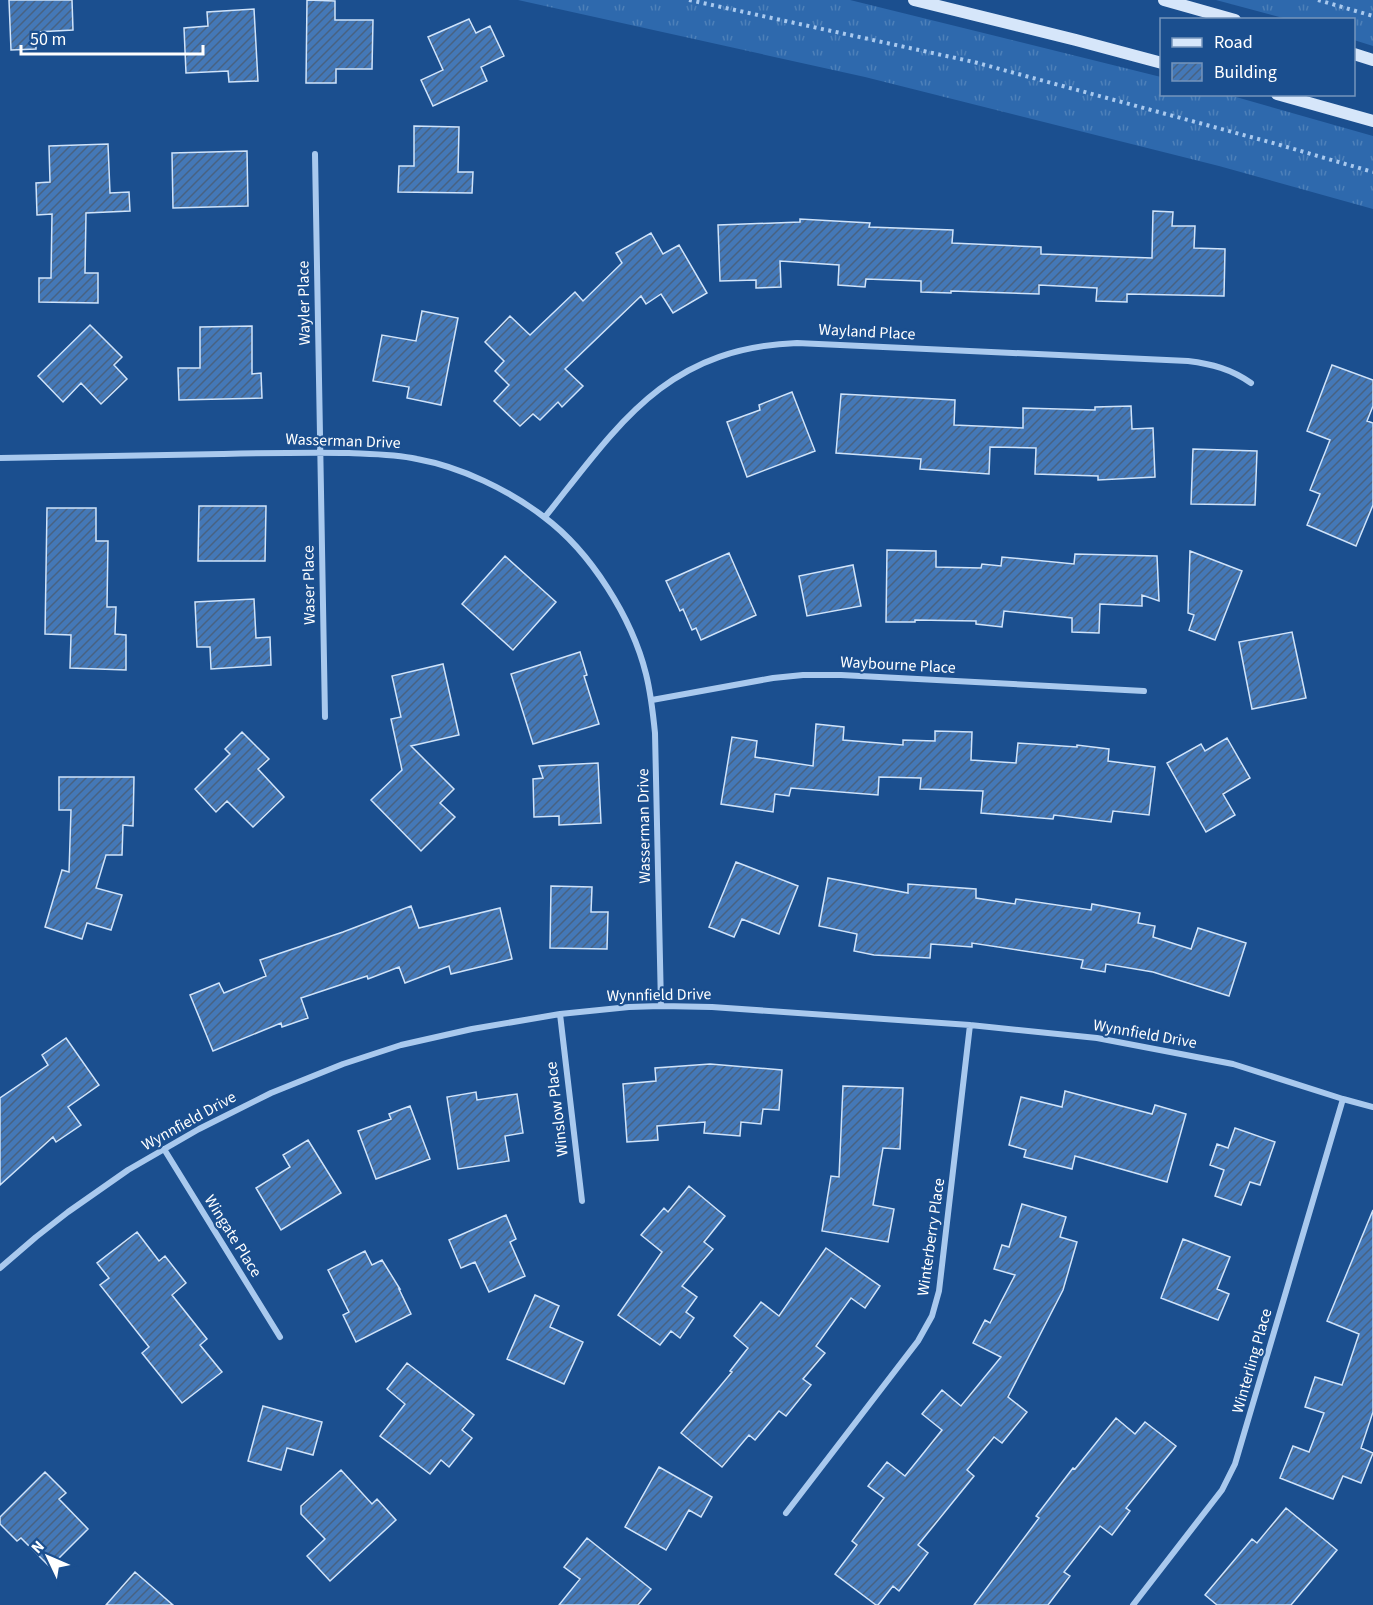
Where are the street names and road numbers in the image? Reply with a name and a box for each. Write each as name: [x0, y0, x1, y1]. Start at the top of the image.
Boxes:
street label: Wayler Place: [292, 260, 316, 346]
street label: Wayland Place: [818, 318, 916, 346]
street label: Wasserman Drive: [285, 428, 401, 454]
street label: Waser Place: [297, 545, 321, 625]
street label: Waybourne Place: [840, 651, 956, 679]
street label: Wasserman Drive: [632, 768, 656, 884]
street label: Wynnfield Drive: [606, 983, 712, 1007]
street label: Wynnfield Drive: [1091, 1014, 1199, 1054]
street label: Winslow Place: [540, 1060, 574, 1158]
street label: Wynnfield Drive: [138, 1086, 240, 1156]
street label: Winterberry Place: [912, 1176, 950, 1297]
street label: Wingate Place: [199, 1191, 267, 1281]
street label: Winterling Place: [1227, 1306, 1277, 1416]

